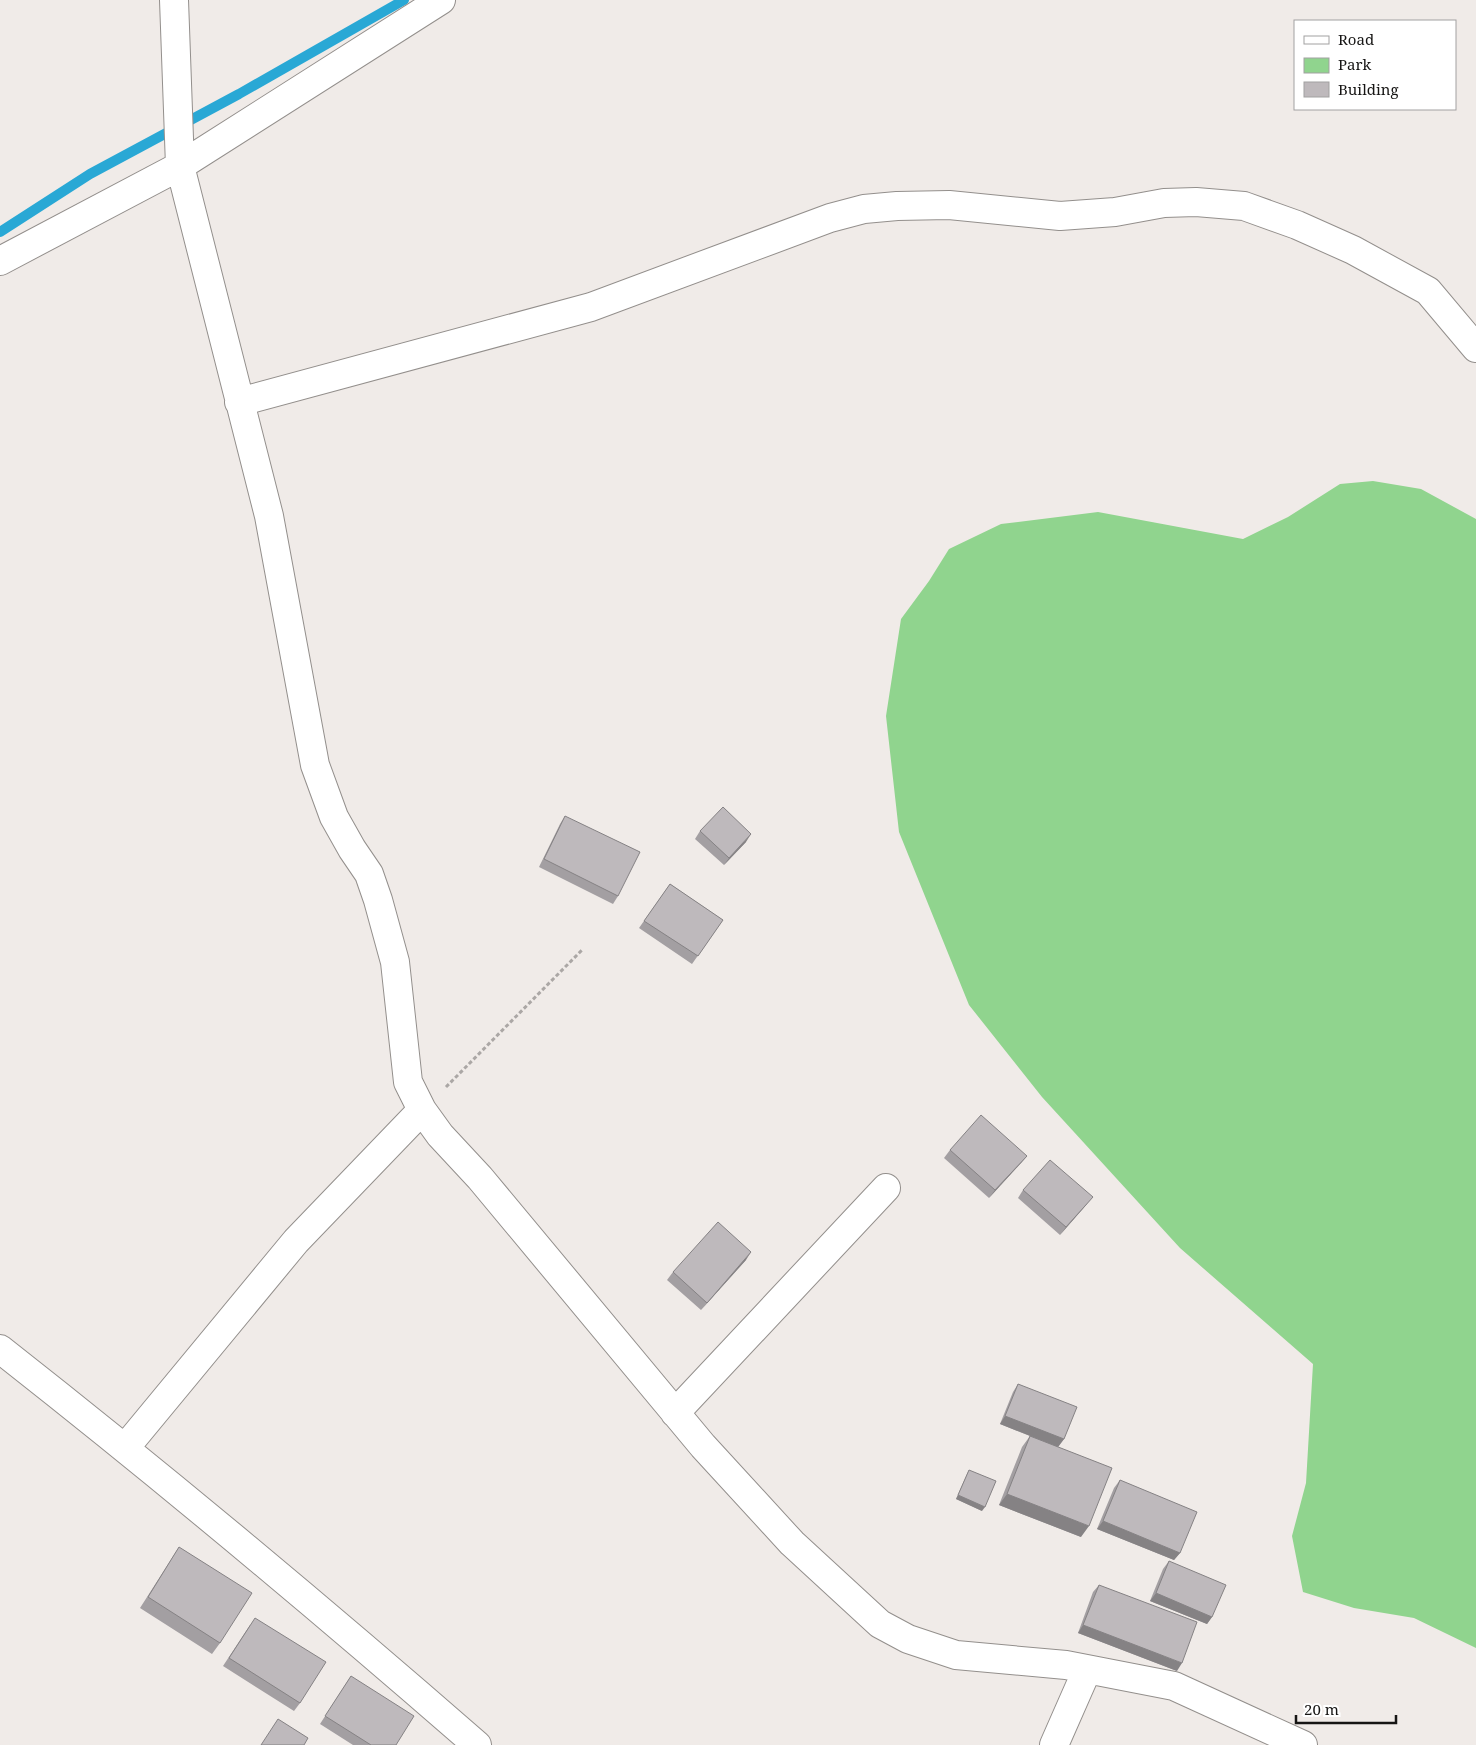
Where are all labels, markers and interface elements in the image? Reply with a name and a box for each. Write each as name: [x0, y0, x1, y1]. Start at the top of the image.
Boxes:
legend: [1294, 20, 1456, 110]
text: Road: [1338, 29, 1374, 49]
text: Park: [1338, 54, 1372, 74]
text: Building: [1338, 79, 1399, 99]
scale bar: [1296, 1692, 1396, 1724]
text: 20 m: [1304, 1699, 1339, 1719]

